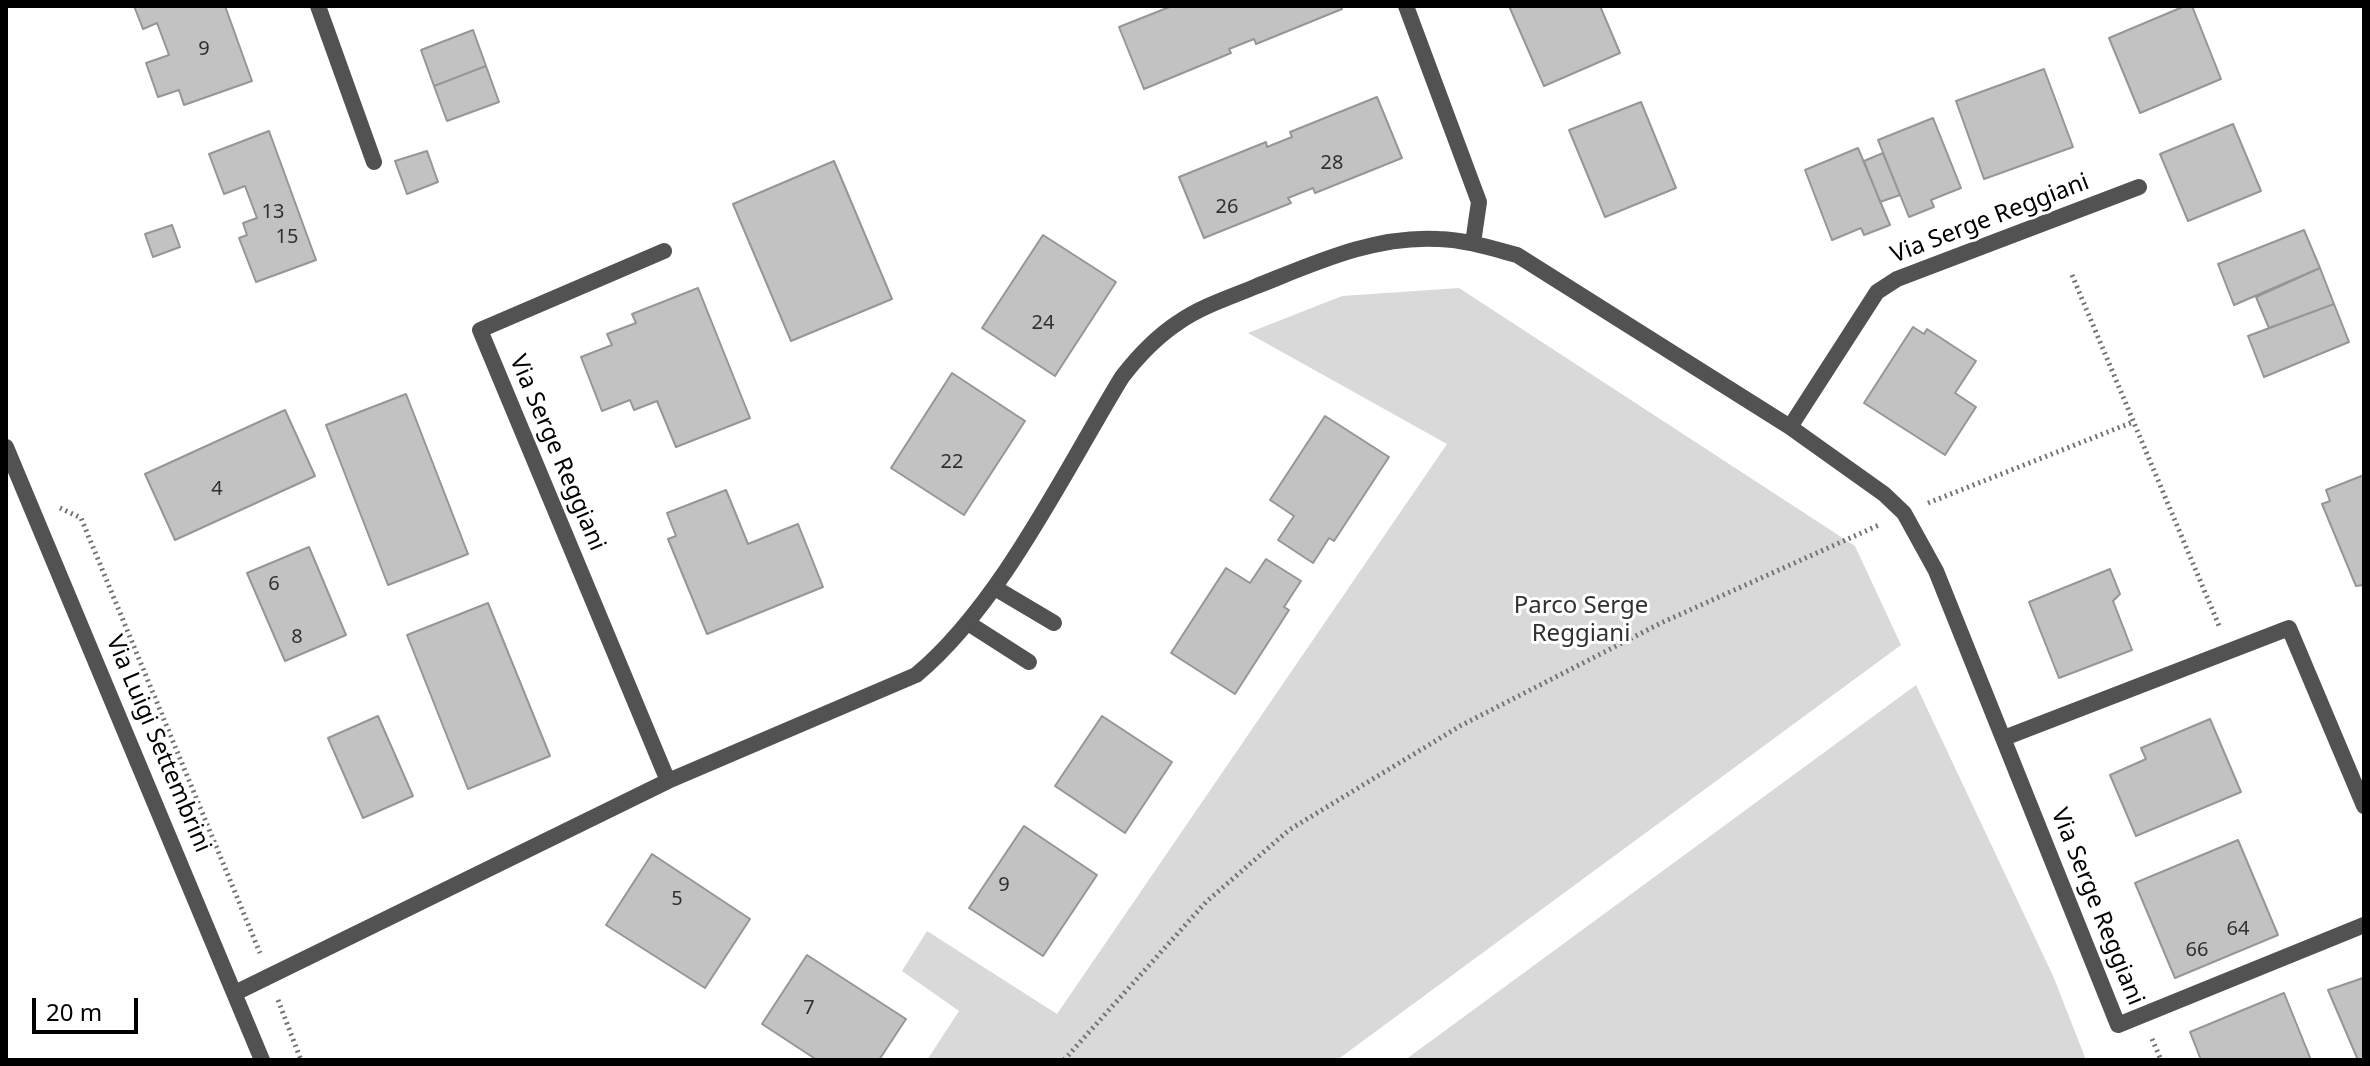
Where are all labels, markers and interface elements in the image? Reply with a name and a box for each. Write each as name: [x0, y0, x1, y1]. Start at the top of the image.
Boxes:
house number: 9: [198, 37, 210, 61]
house number: 28: [1321, 151, 1343, 175]
street label: Via Serge Reggiani: [1887, 168, 2093, 270]
house number: 26: [1216, 195, 1238, 219]
house number: 13: [262, 200, 284, 224]
house number: 15: [276, 225, 298, 249]
house number: 24: [1032, 311, 1054, 335]
street label: Via Serge Reggiani: [503, 351, 611, 555]
house number: 22: [941, 450, 963, 474]
house number: 4: [211, 477, 223, 501]
house number: 6: [268, 572, 280, 596]
park label: Parco Serge Reggiani: [1514, 592, 1648, 648]
house number: 8: [291, 625, 303, 649]
street label: Via Luigi Settembrini: [99, 631, 217, 857]
street label: Via Serge Reggiani: [2044, 804, 2150, 1010]
house number: 9: [998, 873, 1010, 897]
house number: 5: [671, 887, 683, 911]
house number: 64: [2227, 917, 2249, 941]
house number: 66: [2186, 938, 2208, 962]
scale bar: [36, 982, 142, 1032]
text: 20 m: [46, 995, 102, 1028]
house number: 7: [803, 996, 815, 1020]

